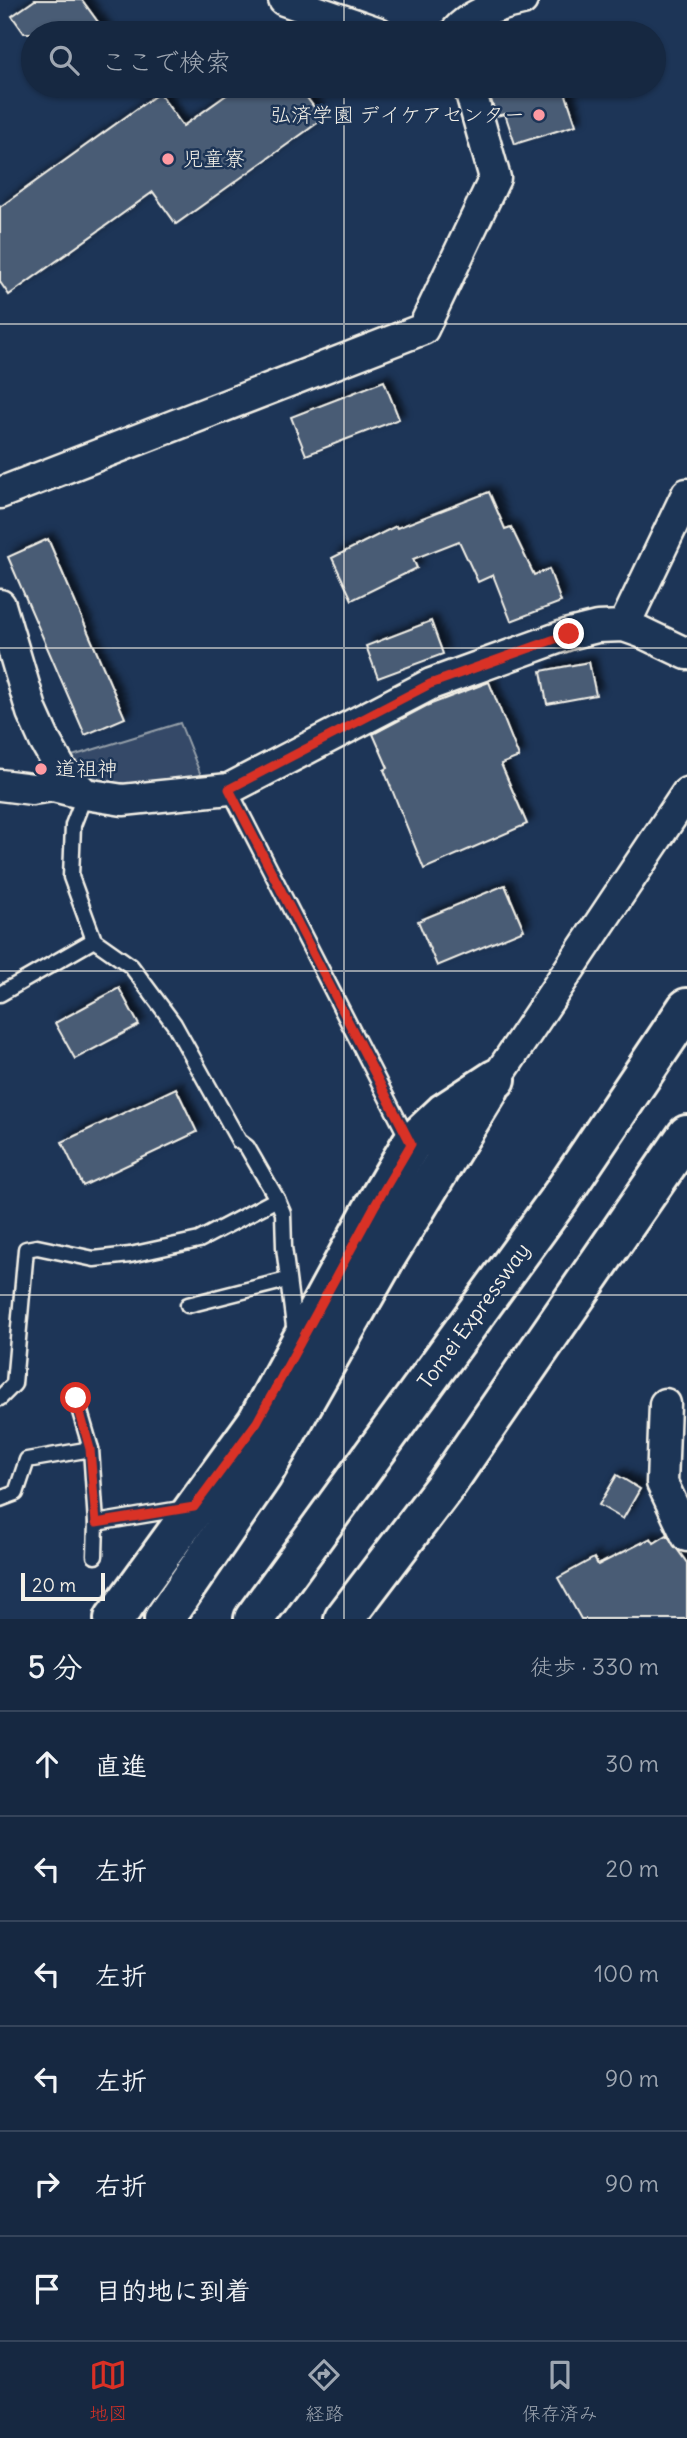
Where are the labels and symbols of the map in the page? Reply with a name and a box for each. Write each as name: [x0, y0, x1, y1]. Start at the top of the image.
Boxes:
place label: 弘済学園 デイケアセンター: [270, 101, 525, 128]
marker: 弘済学園 デイケアセンター: [531, 107, 547, 123]
place label: 児童寮: [182, 145, 245, 172]
marker: 児童寮: [160, 151, 176, 167]
route end: [553, 618, 584, 649]
place label: 道祖神: [55, 755, 118, 782]
marker: 道祖神: [33, 761, 49, 777]
street label: Tomei Expressway: [412, 1237, 536, 1394]
route start: [60, 1382, 91, 1413]
scale bar: [21, 1570, 105, 1602]

